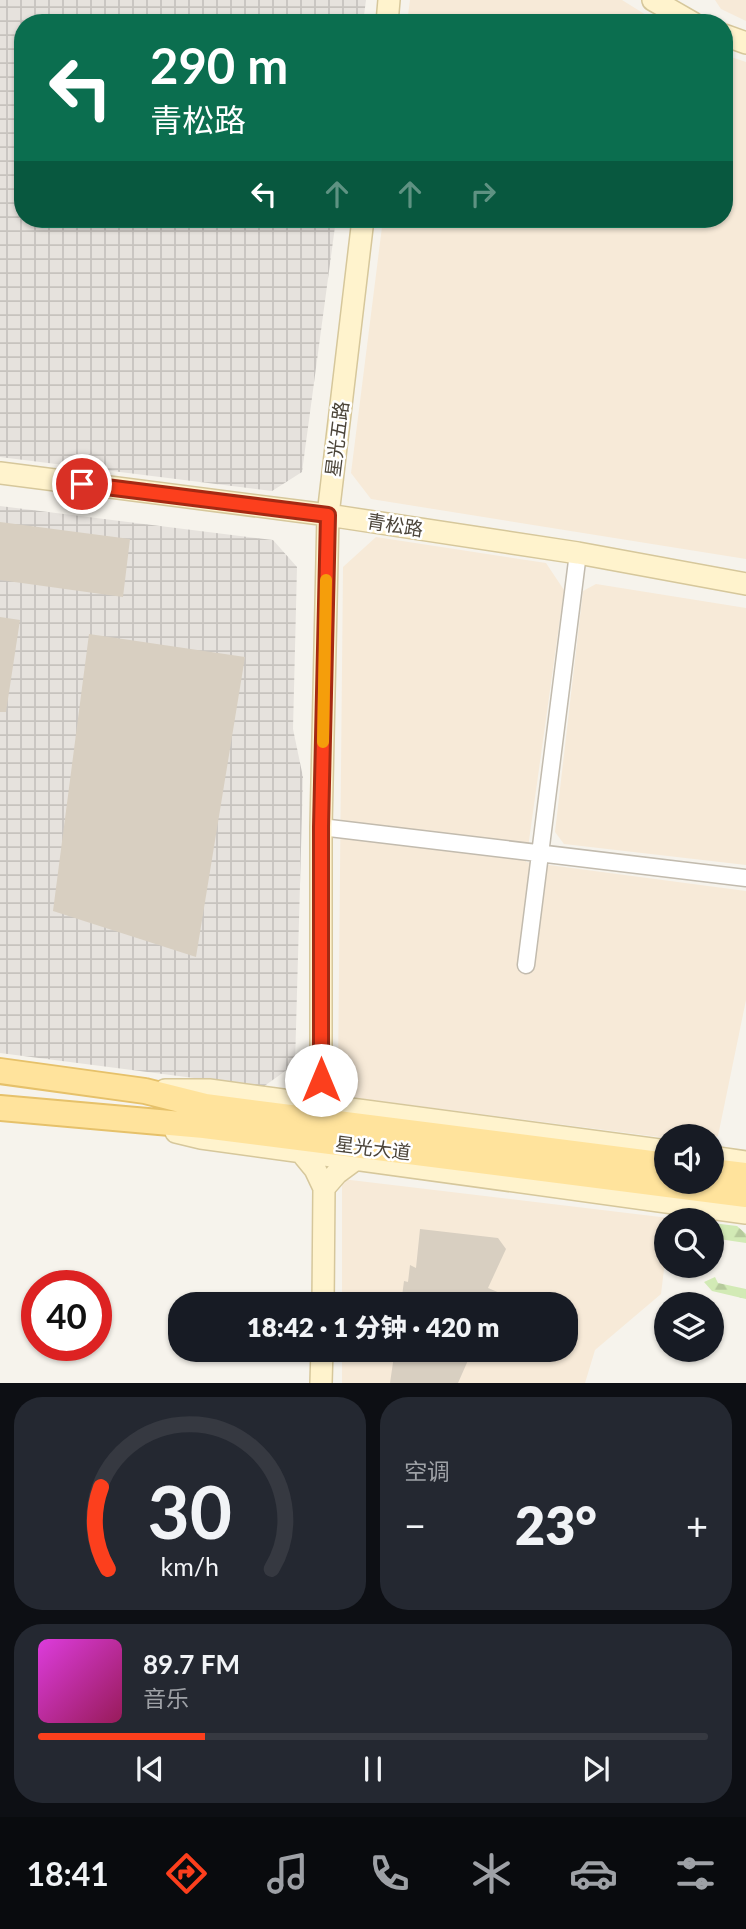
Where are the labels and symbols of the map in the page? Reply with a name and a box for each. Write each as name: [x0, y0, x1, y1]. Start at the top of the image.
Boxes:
street label: 星光五路: [320, 400, 353, 478]
pin: [52, 454, 112, 514]
street label: 青松路: [365, 509, 425, 540]
position arrow: [284, 1043, 358, 1117]
street label: 星光大道: [334, 1131, 412, 1164]
speed limit sign: 40: [21, 1270, 112, 1361]

